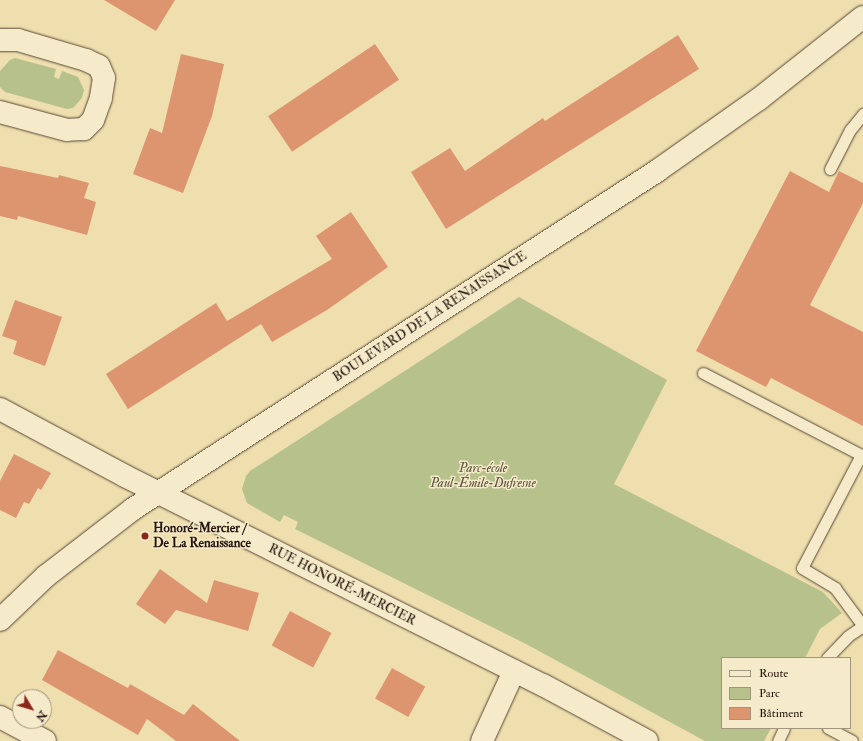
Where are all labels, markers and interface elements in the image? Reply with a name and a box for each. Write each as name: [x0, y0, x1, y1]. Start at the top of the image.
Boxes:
street label: BOULEVARD DE LA RENAISSANCE: [330, 248, 530, 386]
park label: Parc-école Paul-Émile-Dufresne: [430, 461, 536, 492]
place label: Honoré-Mercier / De La Renaissance: [153, 521, 251, 552]
marker: Honoré-Mercier / De La Renaissance: [140, 531, 150, 541]
street label: RUE HONORÉ-MERCIER: [266, 541, 418, 629]
legend: [721, 657, 851, 729]
text: Route: [759, 666, 788, 681]
text: Parc: [759, 686, 780, 701]
north arrow: [12, 689, 52, 729]
text: Bâtiment: [759, 706, 803, 721]
text: N: [33, 708, 49, 724]

